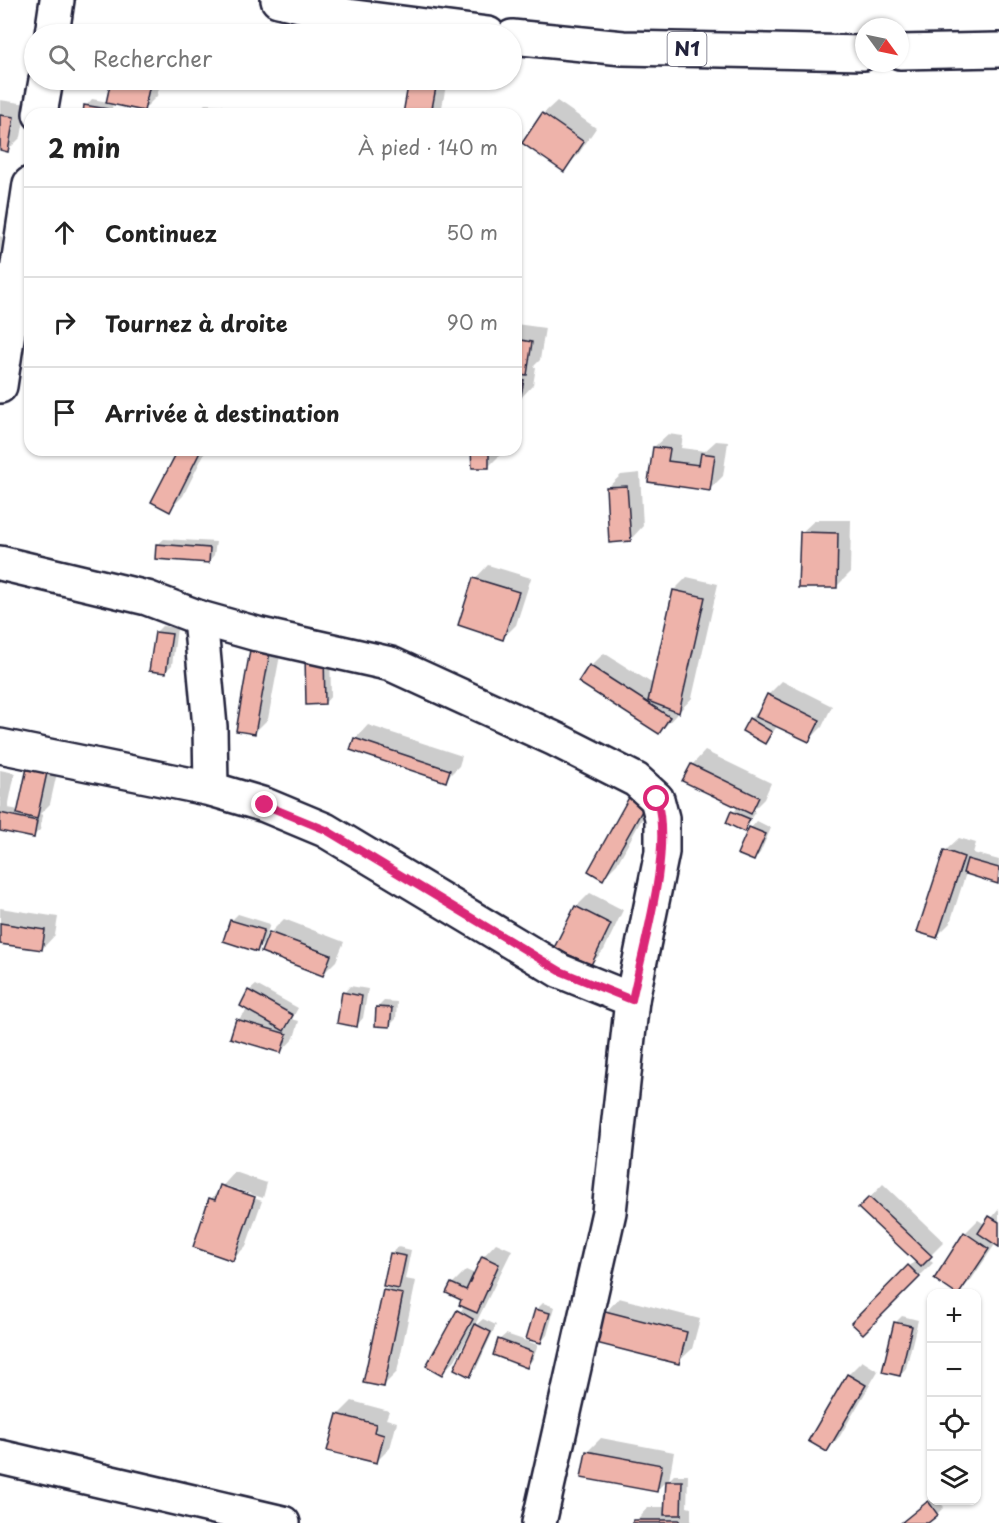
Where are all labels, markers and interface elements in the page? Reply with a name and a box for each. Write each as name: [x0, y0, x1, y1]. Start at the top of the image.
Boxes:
north arrow: [855, 18, 909, 72]
search box: [24, 24, 522, 90]
road number: N1: [668, 32, 706, 66]
icon: search: [45, 41, 78, 74]
text: Rechercher: [93, 41, 212, 74]
text: 2 min: [48, 128, 121, 167]
text: À pied · 140 m: [358, 132, 498, 162]
icon: ahead: [48, 216, 81, 249]
text: Continuez: [105, 216, 217, 249]
text: 50 m: [446, 217, 498, 247]
icon: right: [48, 306, 81, 339]
text: Tournez à droite: [105, 306, 288, 339]
text: 90 m: [447, 307, 498, 337]
icon: arrive: [48, 396, 81, 429]
text: Arrivée à destination: [105, 396, 339, 429]
route start: [643, 785, 669, 811]
route end: [251, 791, 277, 817]
map controls: [927, 1289, 981, 1505]
button: +: [927, 1289, 981, 1343]
button: −: [927, 1343, 981, 1397]
button: locate: [927, 1397, 981, 1451]
button: layers: [927, 1451, 981, 1505]

